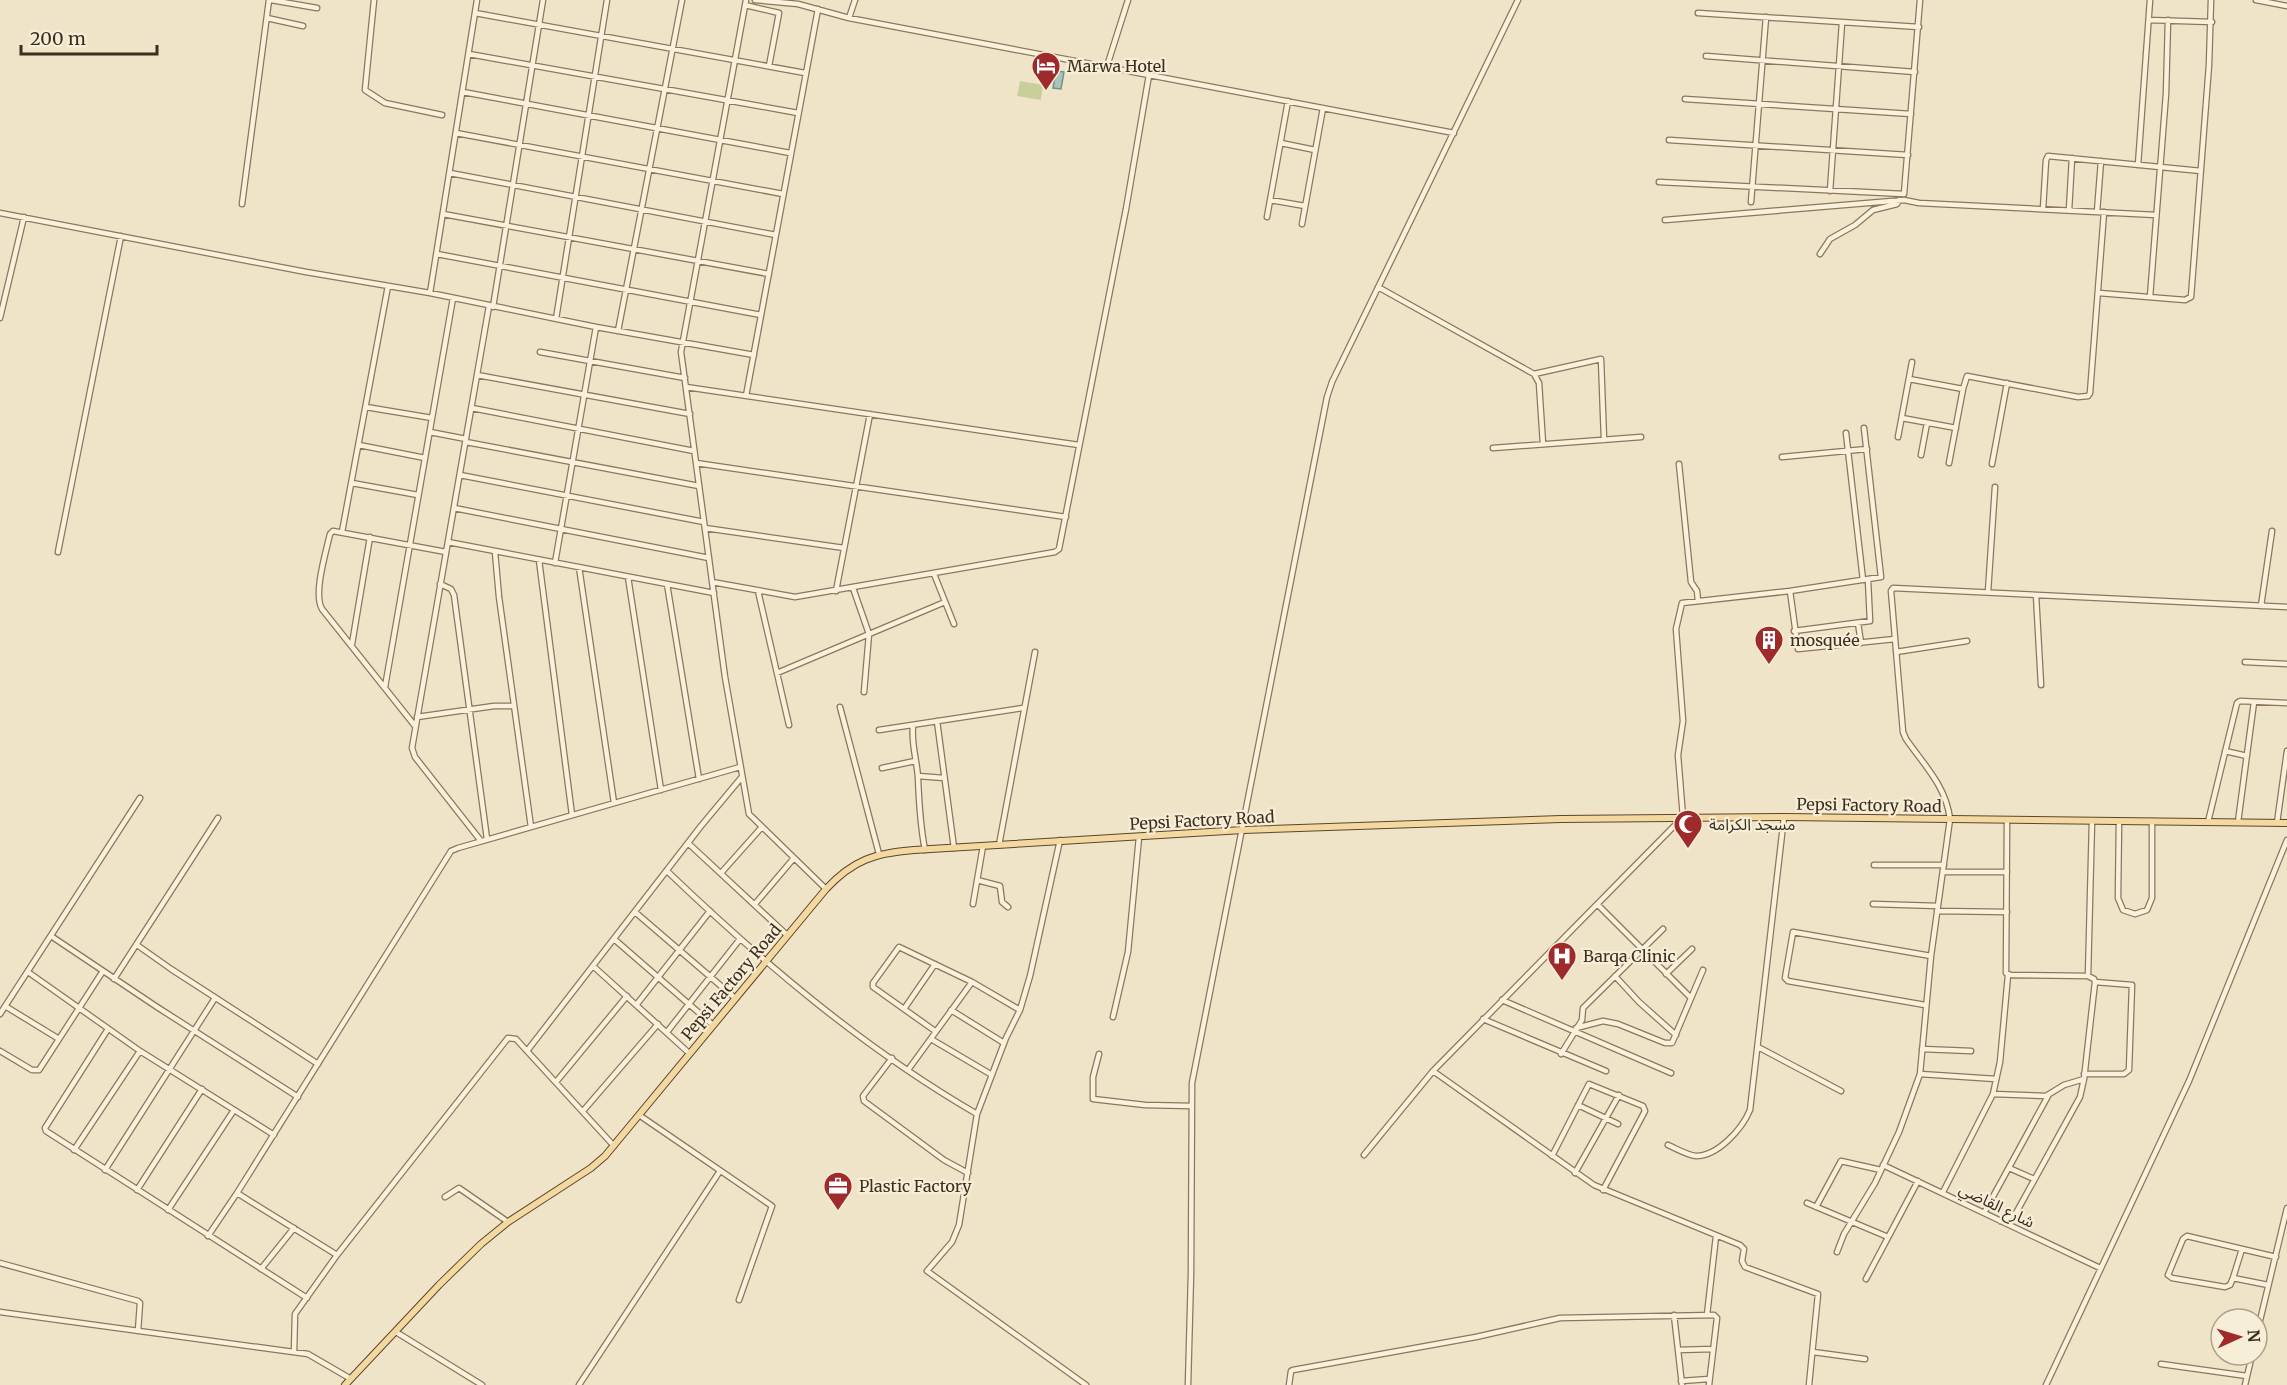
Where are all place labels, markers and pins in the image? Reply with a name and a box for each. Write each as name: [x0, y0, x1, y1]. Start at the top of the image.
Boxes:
hotel icon: Marwa Hotel: [1030, 50, 1062, 92]
place label: Marwa Hotel: [1067, 56, 1166, 76]
building icon: mosquée: [1753, 624, 1785, 666]
place label: mosquée: [1790, 630, 1859, 650]
mosque icon: مسجد الكرامة: [1672, 808, 1704, 850]
place label: مسجد الكرامة: [1709, 814, 1796, 834]
hospital icon: Barqa Clinic: [1546, 940, 1578, 982]
place label: Barqa Clinic: [1583, 946, 1676, 966]
office icon: Plastic Factory: [822, 1170, 854, 1212]
place label: Plastic Factory: [859, 1176, 972, 1196]

